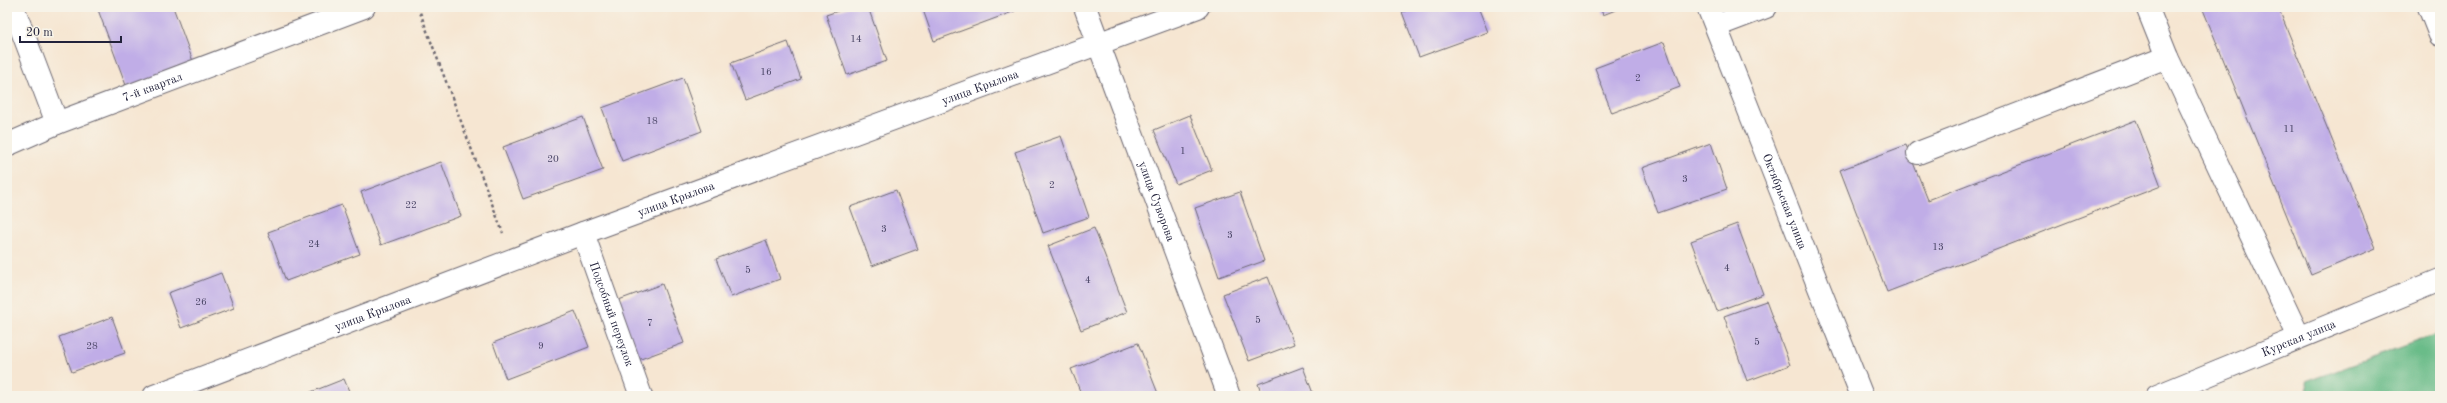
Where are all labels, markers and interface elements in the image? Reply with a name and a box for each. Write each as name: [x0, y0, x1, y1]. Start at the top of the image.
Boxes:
scale bar: [20, 18, 121, 44]
text: 20 m: [26, 27, 53, 39]
house number: 14: [850, 34, 862, 44]
house number: 16: [760, 67, 772, 77]
street label: улица Крылова: [940, 68, 1020, 108]
street label: 7-й квартал: [121, 71, 184, 105]
house number: 2: [1635, 73, 1641, 83]
house number: 18: [646, 116, 658, 126]
house number: 11: [2283, 124, 2295, 134]
house number: 1: [1180, 146, 1186, 156]
street label: Октябрьская улица: [1760, 152, 1808, 251]
house number: 20: [547, 154, 559, 164]
street label: улица Суворова: [1136, 160, 1176, 243]
house number: 3: [1682, 174, 1688, 184]
street label: улица Крылова: [636, 180, 716, 219]
house number: 2: [1049, 180, 1055, 190]
house number: 22: [405, 200, 417, 210]
house number: 3: [881, 224, 887, 234]
house number: 3: [1227, 230, 1233, 240]
house number: 24: [308, 239, 320, 249]
house number: 13: [1932, 242, 1944, 252]
street label: Подсобный переулок: [587, 260, 635, 368]
house number: 4: [1724, 263, 1730, 273]
house number: 5: [745, 265, 751, 275]
house number: 4: [1085, 275, 1091, 285]
street label: улица Крылова: [333, 294, 413, 334]
house number: 26: [195, 297, 207, 307]
house number: 5: [1255, 315, 1261, 325]
house number: 7: [647, 318, 653, 328]
street label: Курская улица: [2260, 318, 2338, 359]
house number: 5: [1754, 337, 1760, 347]
house number: 28: [86, 341, 98, 351]
house number: 9: [538, 341, 544, 351]

